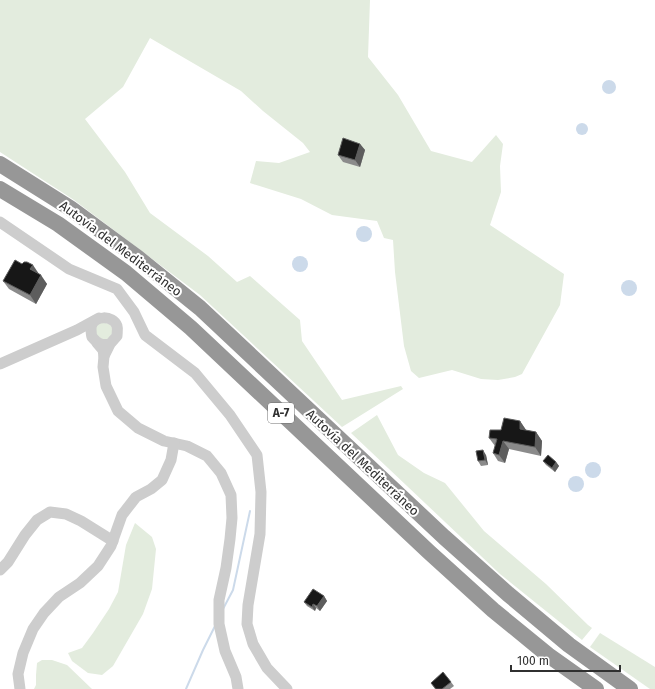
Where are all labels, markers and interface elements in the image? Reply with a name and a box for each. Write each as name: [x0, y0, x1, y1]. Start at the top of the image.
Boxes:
street label: Autovía del Mediterráneo: [57, 198, 185, 299]
road number: A-7: [268, 403, 294, 423]
street label: Autovía del Mediterráneo: [303, 406, 422, 519]
scale bar: [511, 647, 620, 673]
text: 100 m: [517, 654, 549, 668]

